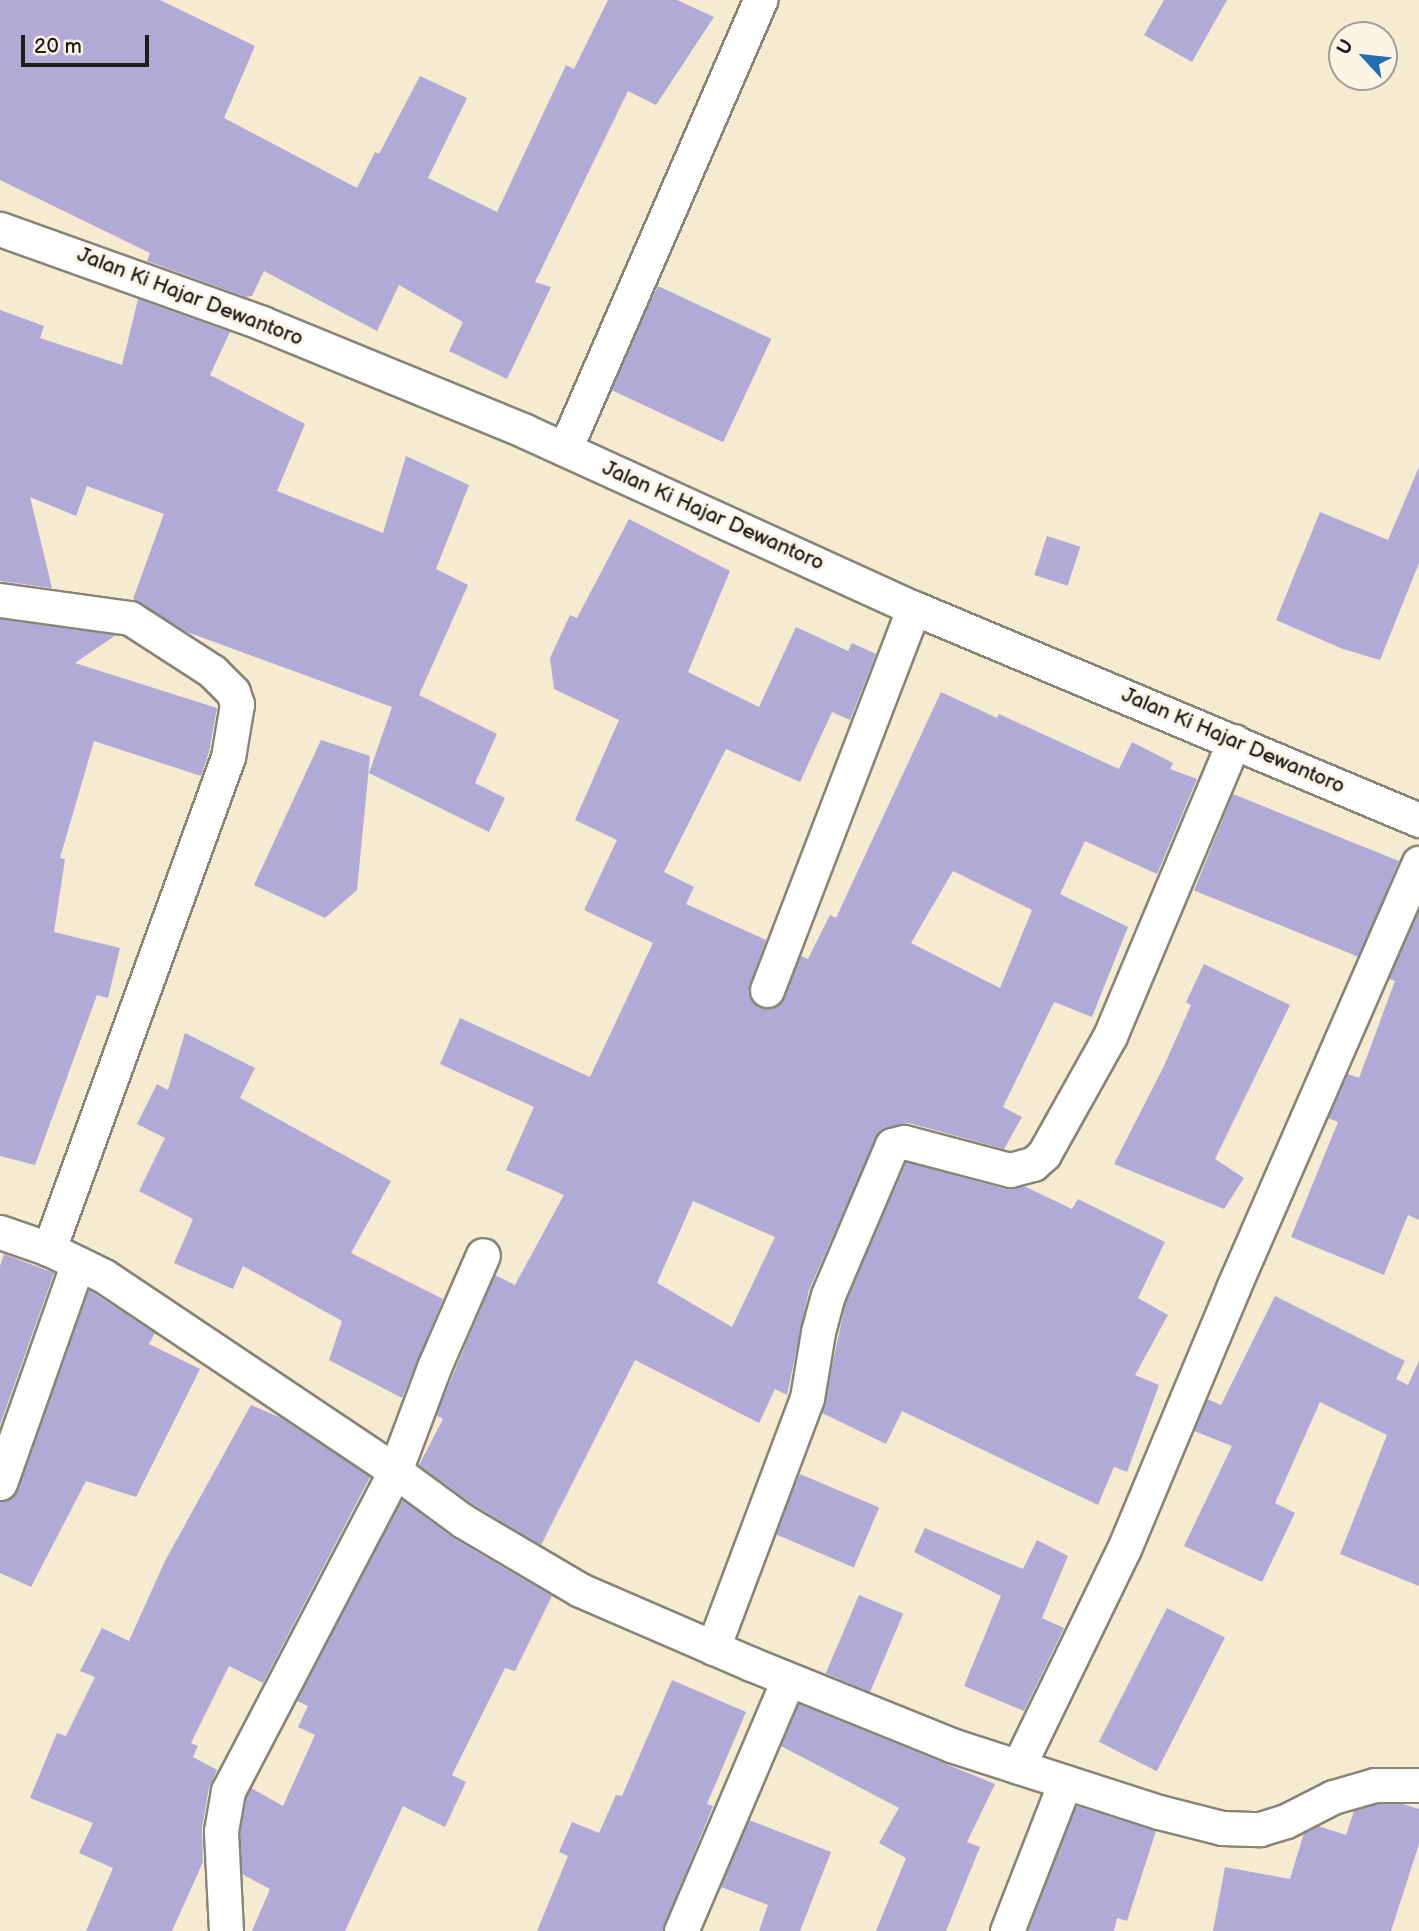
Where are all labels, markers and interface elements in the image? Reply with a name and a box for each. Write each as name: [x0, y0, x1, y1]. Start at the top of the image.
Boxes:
scale bar: [24, 21, 152, 65]
north arrow: [1328, 21, 1398, 91]
text: 20 m: [34, 34, 82, 59]
text: U: [1332, 36, 1359, 58]
street label: Jalan Ki Hajar Dewantoro: [74, 242, 306, 352]
street label: Jalan Ki Hajar Dewantoro: [598, 456, 828, 576]
street label: Jalan Ki Hajar Dewantoro: [1118, 683, 1348, 799]

